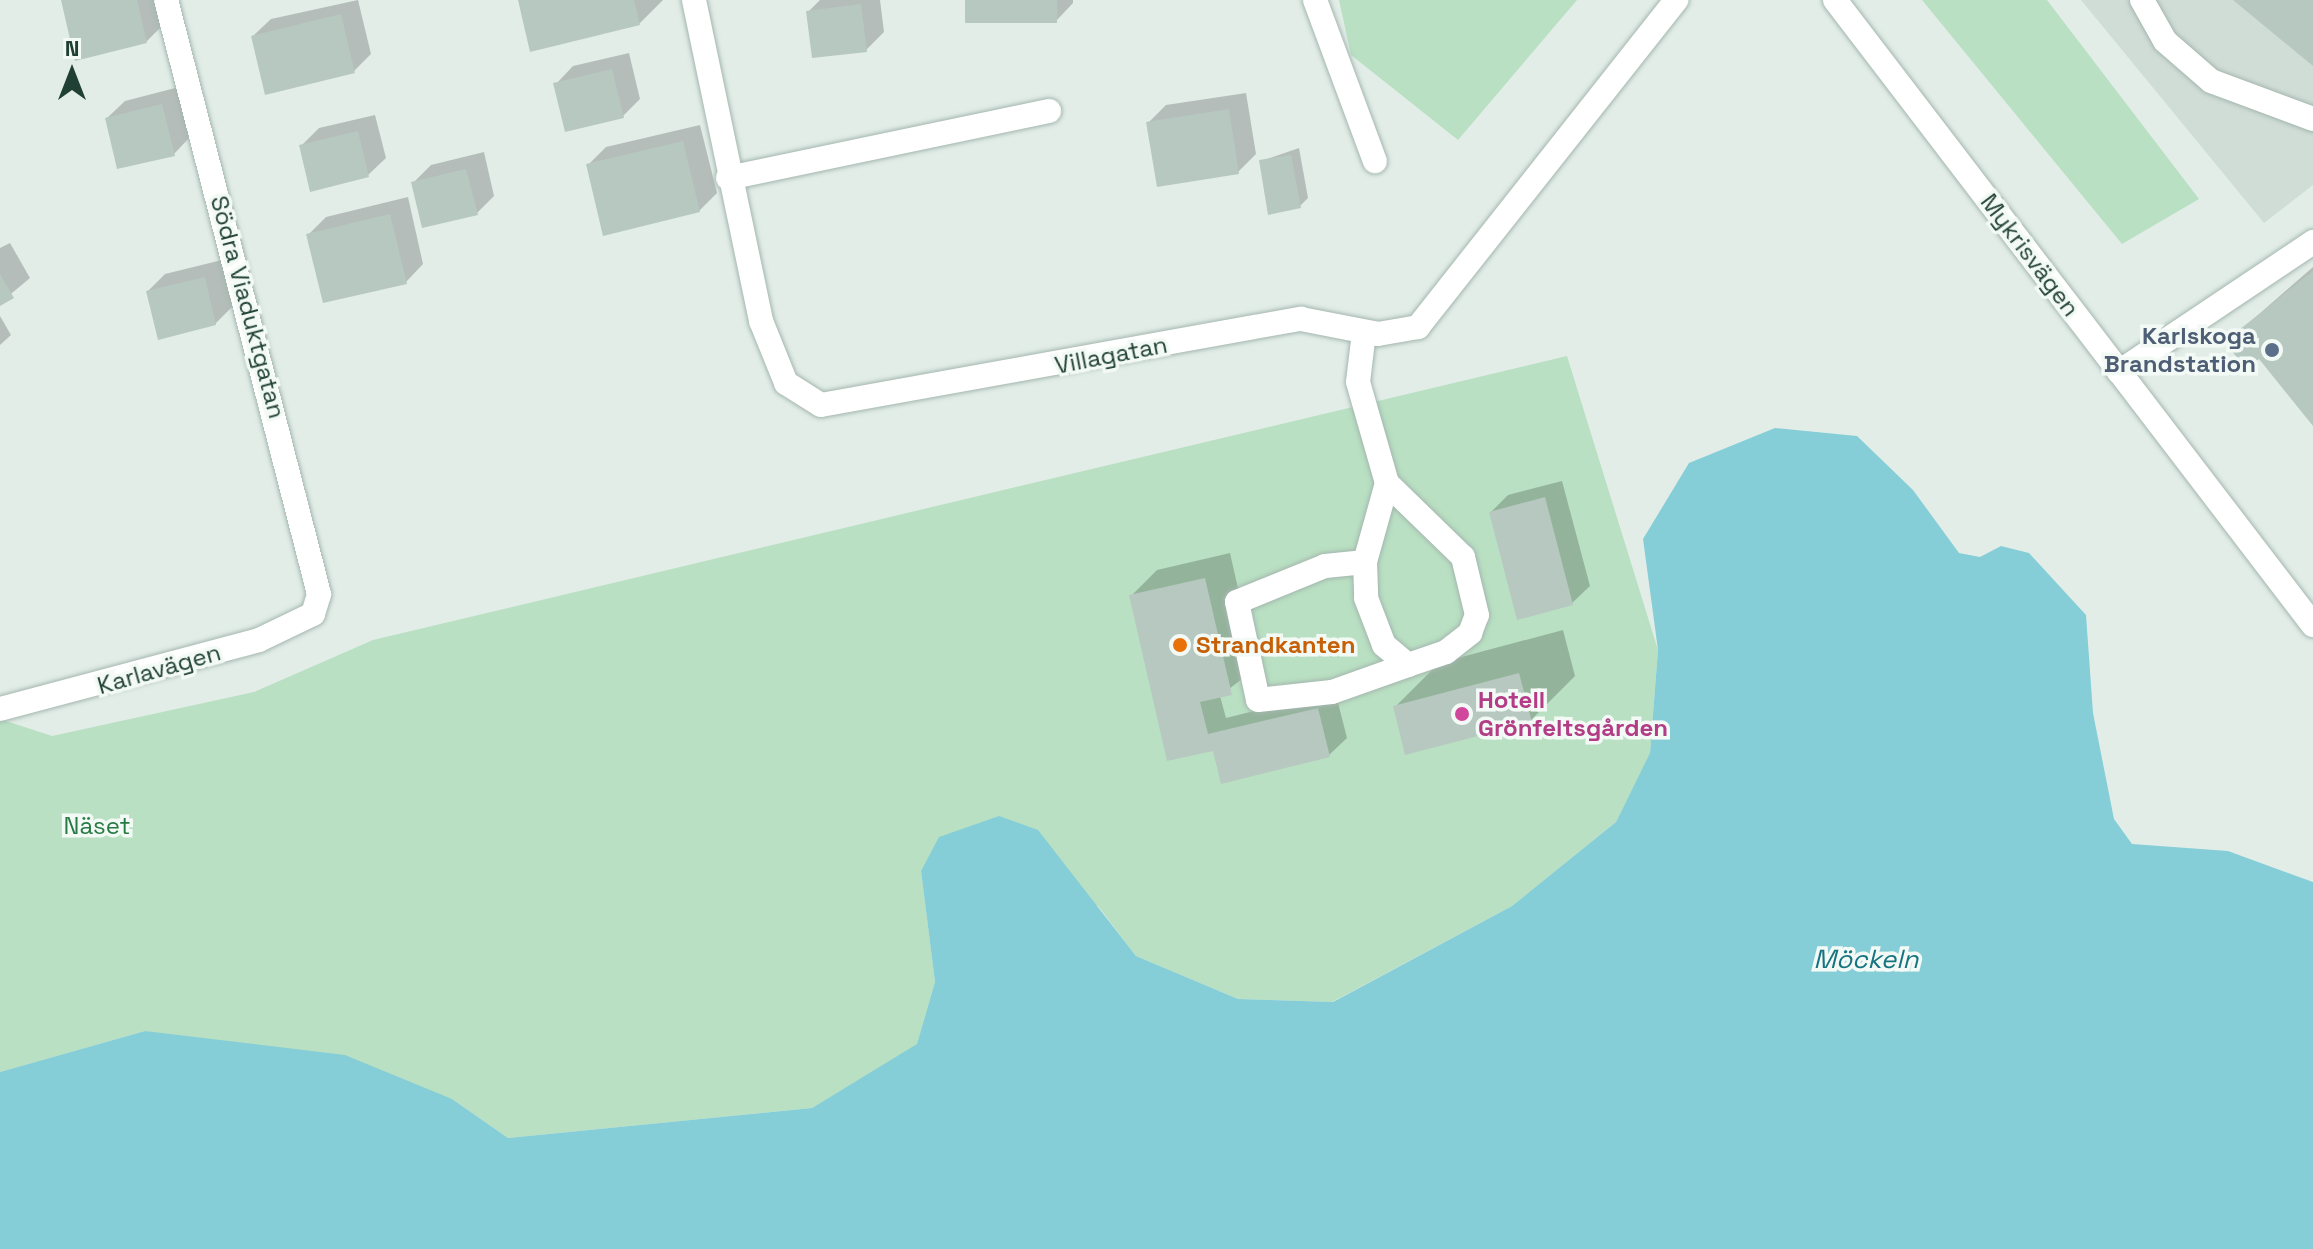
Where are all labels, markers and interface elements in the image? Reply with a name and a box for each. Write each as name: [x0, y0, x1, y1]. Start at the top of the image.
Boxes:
north arrow: [32, 32, 112, 112]
text: N: [65, 34, 79, 62]
street label: Mykrisvägen: [1975, 188, 2085, 322]
street label: Södra Viaduktgatan: [204, 192, 292, 422]
place label: Karlskoga Brandstation: [2104, 322, 2256, 378]
street label: Villagatan: [1052, 330, 1170, 380]
marker: Karlskoga Brandstation: [2263, 341, 2281, 359]
place label: Strandkanten: [1196, 631, 1355, 659]
marker: Strandkanten: [1171, 636, 1189, 654]
street label: Karlavägen: [94, 638, 224, 700]
place label: Hotell Grönfeltsgården: [1478, 686, 1668, 742]
marker: Hotell Grönfeltsgården: [1453, 705, 1471, 723]
park label: Näset: [63, 812, 131, 840]
water label: Möckeln: [1813, 944, 1919, 976]

